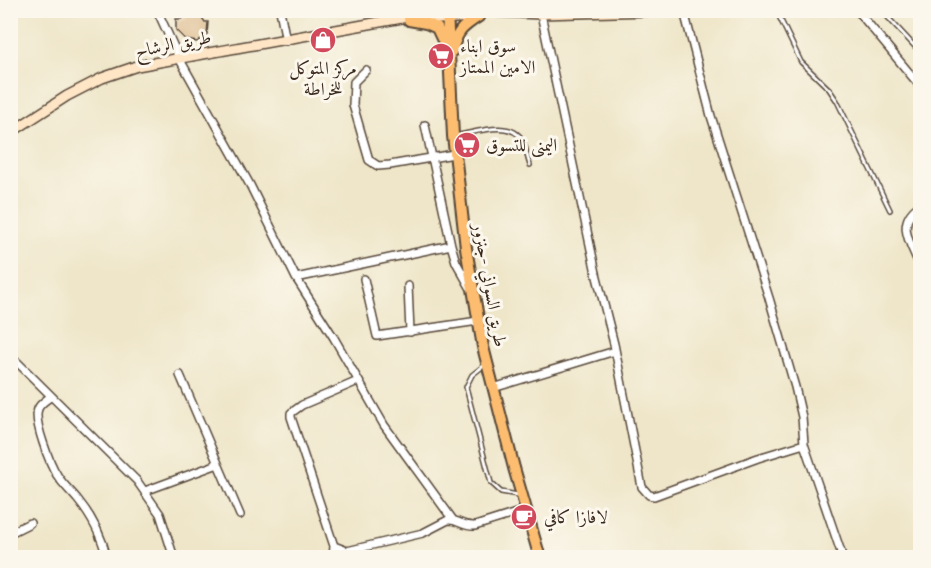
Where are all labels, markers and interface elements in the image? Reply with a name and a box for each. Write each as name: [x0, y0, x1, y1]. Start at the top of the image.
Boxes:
shop icon: مركز المتوكل للخراطة: [308, 25, 338, 55]
street label: طريق الرشاح: [134, 29, 214, 67]
place label: سوق ابناء الامين الممتاز: [458, 38, 536, 78]
supermarket icon: سوق ابناء الامين الممتاز: [426, 41, 456, 71]
place label: مركز المتوكل للخراطة: [289, 58, 357, 101]
supermarket icon: اليمنى للتسوق: [452, 130, 482, 160]
place label: اليمنى للتسوق: [486, 137, 557, 158]
street label: طريق السواني -جنزور: [464, 220, 509, 349]
cafe icon: لافازا كافي: [509, 502, 539, 532]
place label: لافازا كافي: [544, 508, 608, 532]

